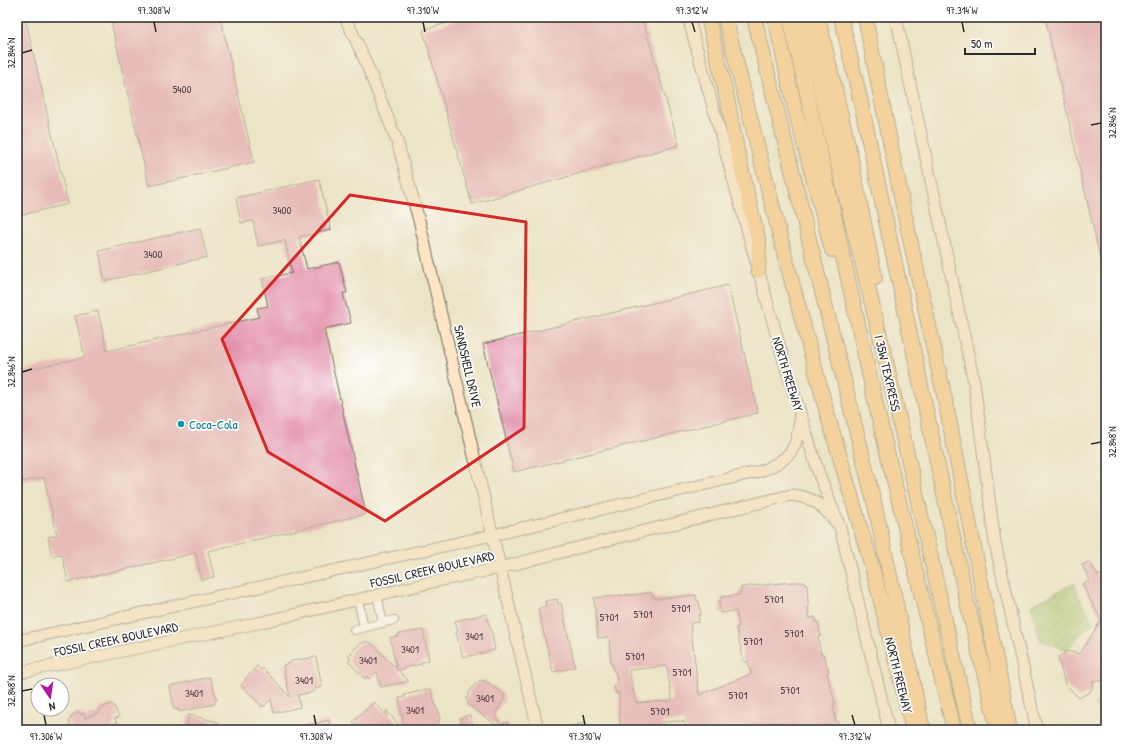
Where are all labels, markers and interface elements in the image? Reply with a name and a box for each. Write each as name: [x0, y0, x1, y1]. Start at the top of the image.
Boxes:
text: 97.308°W: [138, 4, 171, 17]
text: 97.310°W: [407, 4, 440, 17]
text: 97.312°W: [676, 4, 709, 17]
text: 97.314°W: [946, 4, 978, 17]
scale bar: [965, 30, 1035, 56]
text: 50 m: [971, 35, 992, 52]
text: 32.844°N: [5, 38, 18, 68]
house number: 5400: [173, 82, 191, 96]
text: 32.846°N: [1106, 107, 1119, 139]
house number: 3400: [273, 203, 292, 217]
house number: 3400: [144, 247, 163, 261]
street label: SANDSHELL DRIVE: [450, 323, 486, 409]
street label: I 35W TEXPRESS: [870, 333, 906, 413]
street label: NORTH FREEWAY: [768, 334, 808, 414]
text: 32.846°N: [5, 356, 18, 388]
place label: Coca-Cola: [189, 415, 238, 433]
marker: Coca-Cola: [176, 419, 186, 429]
text: 32.848°N: [1106, 426, 1119, 458]
street label: FOSSIL CREEK BOULEVARD: [367, 546, 496, 592]
house number: 5701: [764, 592, 784, 606]
house number: 5701: [671, 601, 691, 615]
house number: 5701: [633, 607, 653, 621]
house number: 5701: [599, 610, 619, 624]
street label: FOSSIL CREEK BOULEVARD: [51, 617, 181, 661]
house number: 5701: [784, 626, 804, 640]
house number: 3401: [465, 629, 483, 643]
house number: 5701: [743, 634, 763, 648]
street label: NORTH FREEWAY: [881, 635, 917, 715]
house number: 3401: [401, 642, 419, 656]
house number: 5701: [625, 649, 645, 663]
house number: 3401: [359, 653, 377, 667]
house number: 5701: [672, 665, 692, 679]
house number: 3401: [295, 673, 313, 687]
text: 32.848°N: [5, 675, 18, 707]
north arrow: [30, 677, 70, 717]
house number: 5701: [780, 683, 800, 697]
house number: 3401: [185, 686, 203, 700]
house number: 5701: [728, 688, 748, 702]
house number: 3401: [476, 691, 494, 705]
text: N: [48, 699, 57, 714]
house number: 3401: [406, 703, 424, 717]
house number: 5701: [650, 704, 670, 718]
text: 97.306°W: [30, 730, 63, 743]
text: 97.308°W: [300, 730, 333, 743]
text: 97.310°W: [569, 730, 602, 743]
text: 97.312°W: [839, 730, 872, 743]

